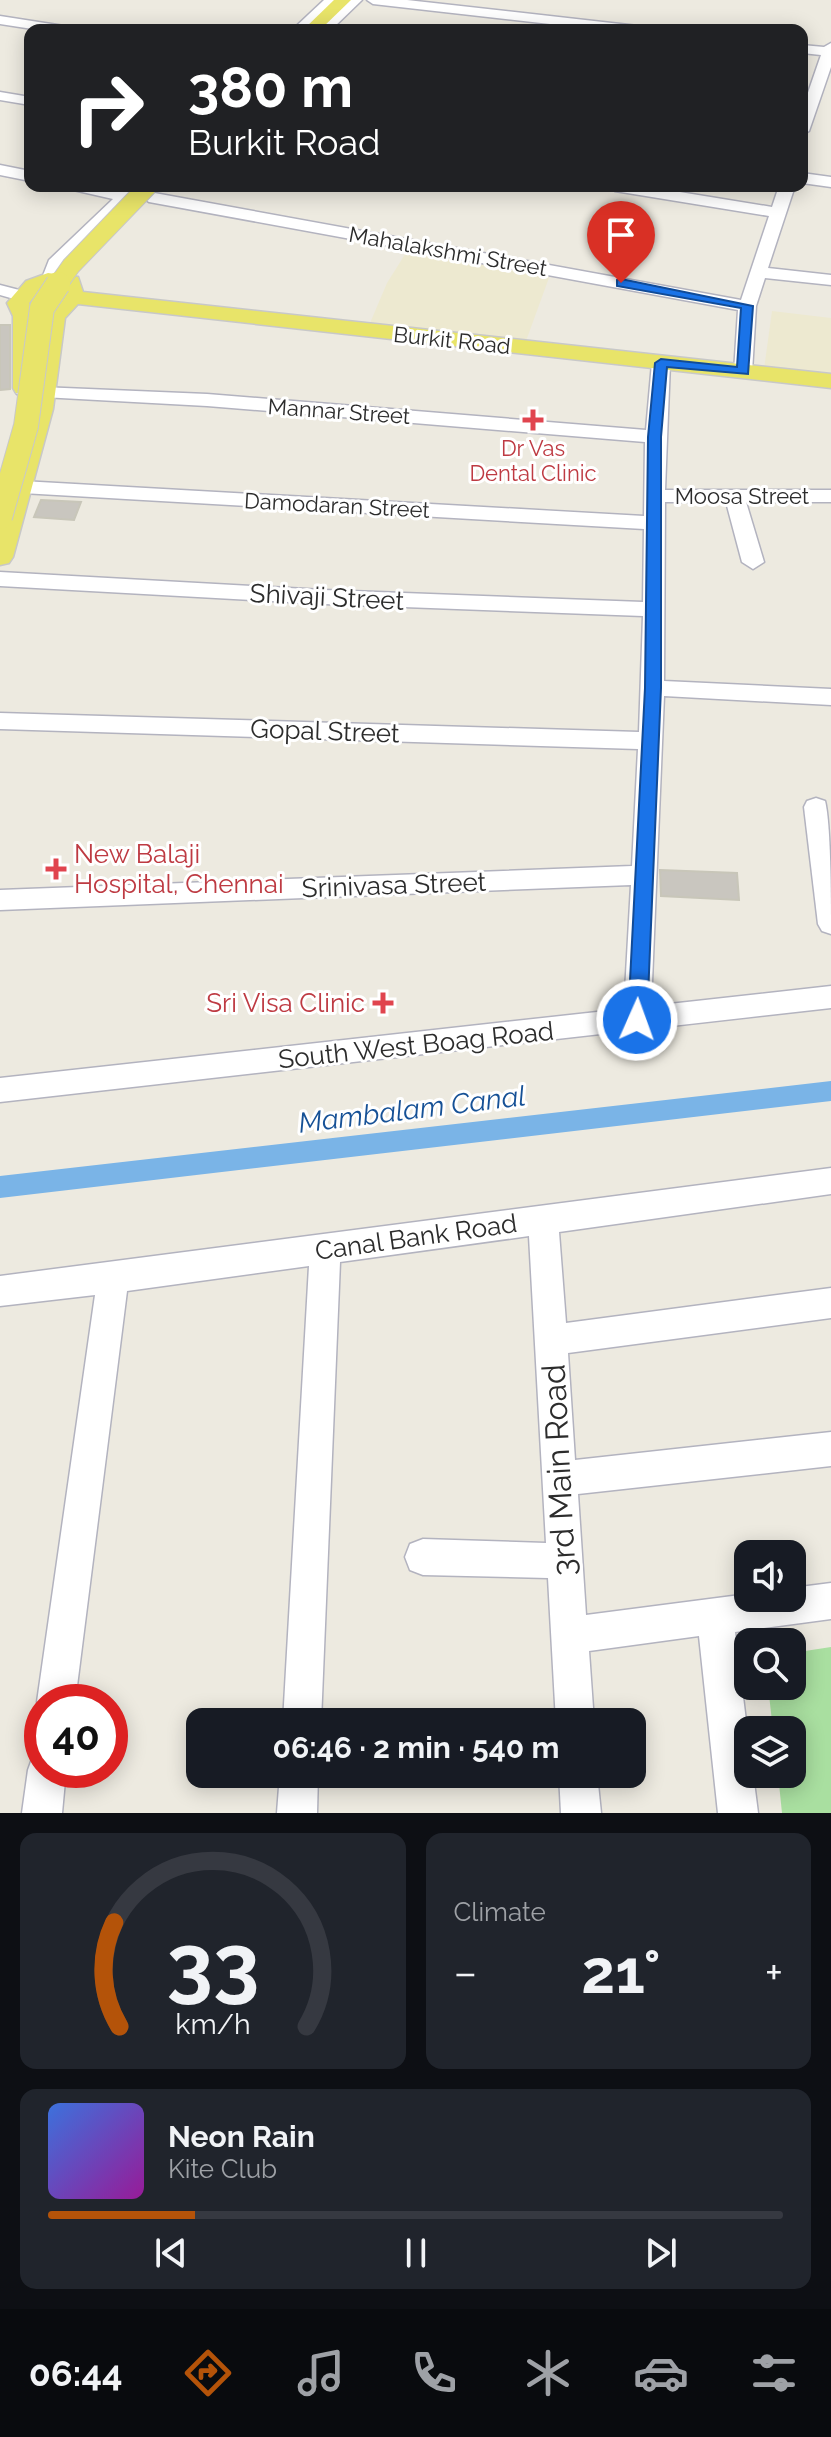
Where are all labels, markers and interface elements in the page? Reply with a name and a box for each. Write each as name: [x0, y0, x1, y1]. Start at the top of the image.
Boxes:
text: 380 m: [188, 54, 353, 120]
icon: right: [56, 56, 160, 160]
text: Burkit Road: [188, 121, 381, 163]
pin: [587, 201, 655, 283]
icon: arrive: [599, 213, 643, 257]
street label: Mahalakshmi Street: [347, 221, 550, 281]
street label: Burkit Road: [392, 321, 512, 359]
street label: Mannar Street: [267, 393, 412, 429]
marker: Dr Vas Dental Clinic: [522, 409, 544, 431]
place label: Dr Vas Dental Clinic: [469, 435, 597, 486]
street label: Moosa Street: [675, 483, 810, 509]
street label: Damodaran Street: [244, 487, 431, 523]
street label: Shivaji Street: [249, 578, 405, 616]
street label: Gopal Street: [250, 713, 400, 749]
place label: New Balaji Hospital, Chennai: [74, 839, 284, 899]
marker: New Balaji Hospital, Chennai: [45, 858, 67, 880]
street label: Srinivasa Street: [301, 867, 487, 903]
position arrow: [595, 978, 679, 1062]
place label: Sri Visa Clinic: [206, 988, 365, 1018]
marker: Sri Visa Clinic: [372, 992, 394, 1014]
street label: South West Boag Road: [277, 1016, 555, 1074]
water label: Mambalam Canal: [297, 1079, 527, 1140]
street label: Canal Bank Road: [313, 1208, 519, 1266]
street label: 3rd Main Road: [534, 1363, 583, 1577]
map controls: [734, 1540, 806, 1788]
button: sound: [734, 1540, 806, 1612]
button: search: [734, 1628, 806, 1700]
speed limit sign: 40: [24, 1684, 128, 1788]
button: layers: [734, 1716, 806, 1788]
text: 06:46 · 2 min · 540 m: [273, 1730, 559, 1765]
text: Climate: [454, 1897, 546, 1927]
text: 33: [166, 1915, 259, 2012]
text: 21°: [581, 1937, 661, 2007]
text: −: [454, 1947, 477, 1998]
text: +: [765, 1947, 783, 1998]
text: km/h: [175, 2007, 250, 2041]
text: Neon Rain: [168, 2119, 315, 2154]
text: Kite Club: [168, 2154, 277, 2184]
icon: previous: [149, 2231, 193, 2275]
icon: pause: [394, 2231, 438, 2275]
icon: next: [639, 2231, 683, 2275]
icon: directions: [180, 2345, 236, 2401]
icon: music: [293, 2345, 349, 2401]
icon: phone: [406, 2345, 462, 2401]
icon: climate: [520, 2345, 576, 2401]
icon: car: [633, 2345, 689, 2401]
icon: filters: [746, 2345, 802, 2401]
text: 06:44: [29, 2352, 123, 2394]

